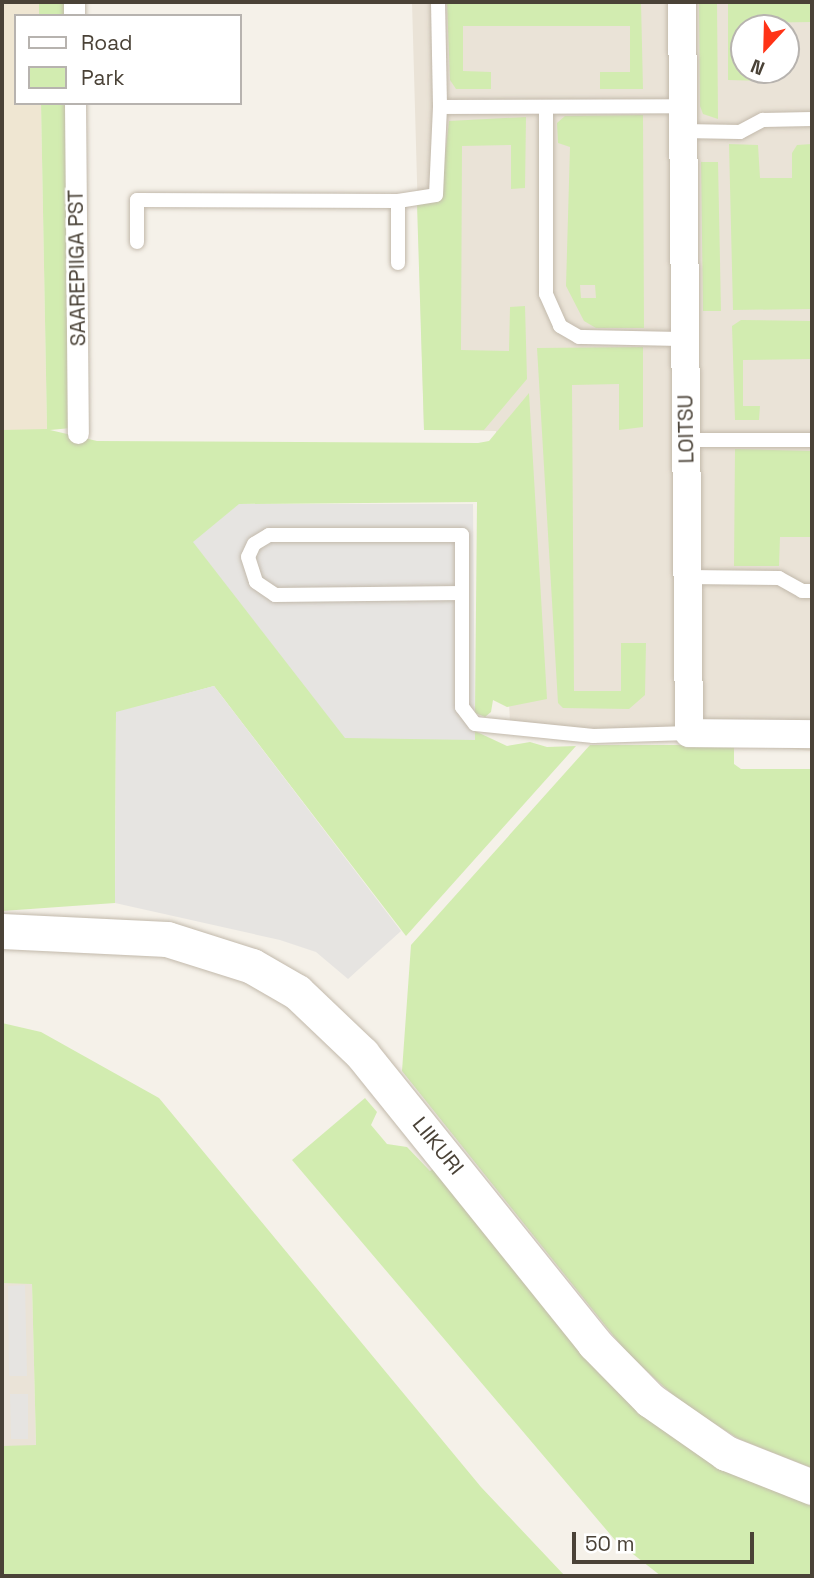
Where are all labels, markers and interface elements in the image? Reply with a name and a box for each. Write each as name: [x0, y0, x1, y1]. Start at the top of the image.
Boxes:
legend: [14, 14, 242, 105]
north arrow: [730, 14, 800, 84]
text: Road: [81, 29, 133, 56]
text: N: [747, 53, 768, 81]
text: Park: [81, 64, 125, 91]
street label: SAAREPIIGA PST: [63, 189, 91, 347]
street label: LOITSU: [673, 394, 699, 464]
street label: LIIKURI: [407, 1112, 469, 1180]
scale bar: [576, 1518, 758, 1562]
text: 50 m: [585, 1530, 635, 1557]

